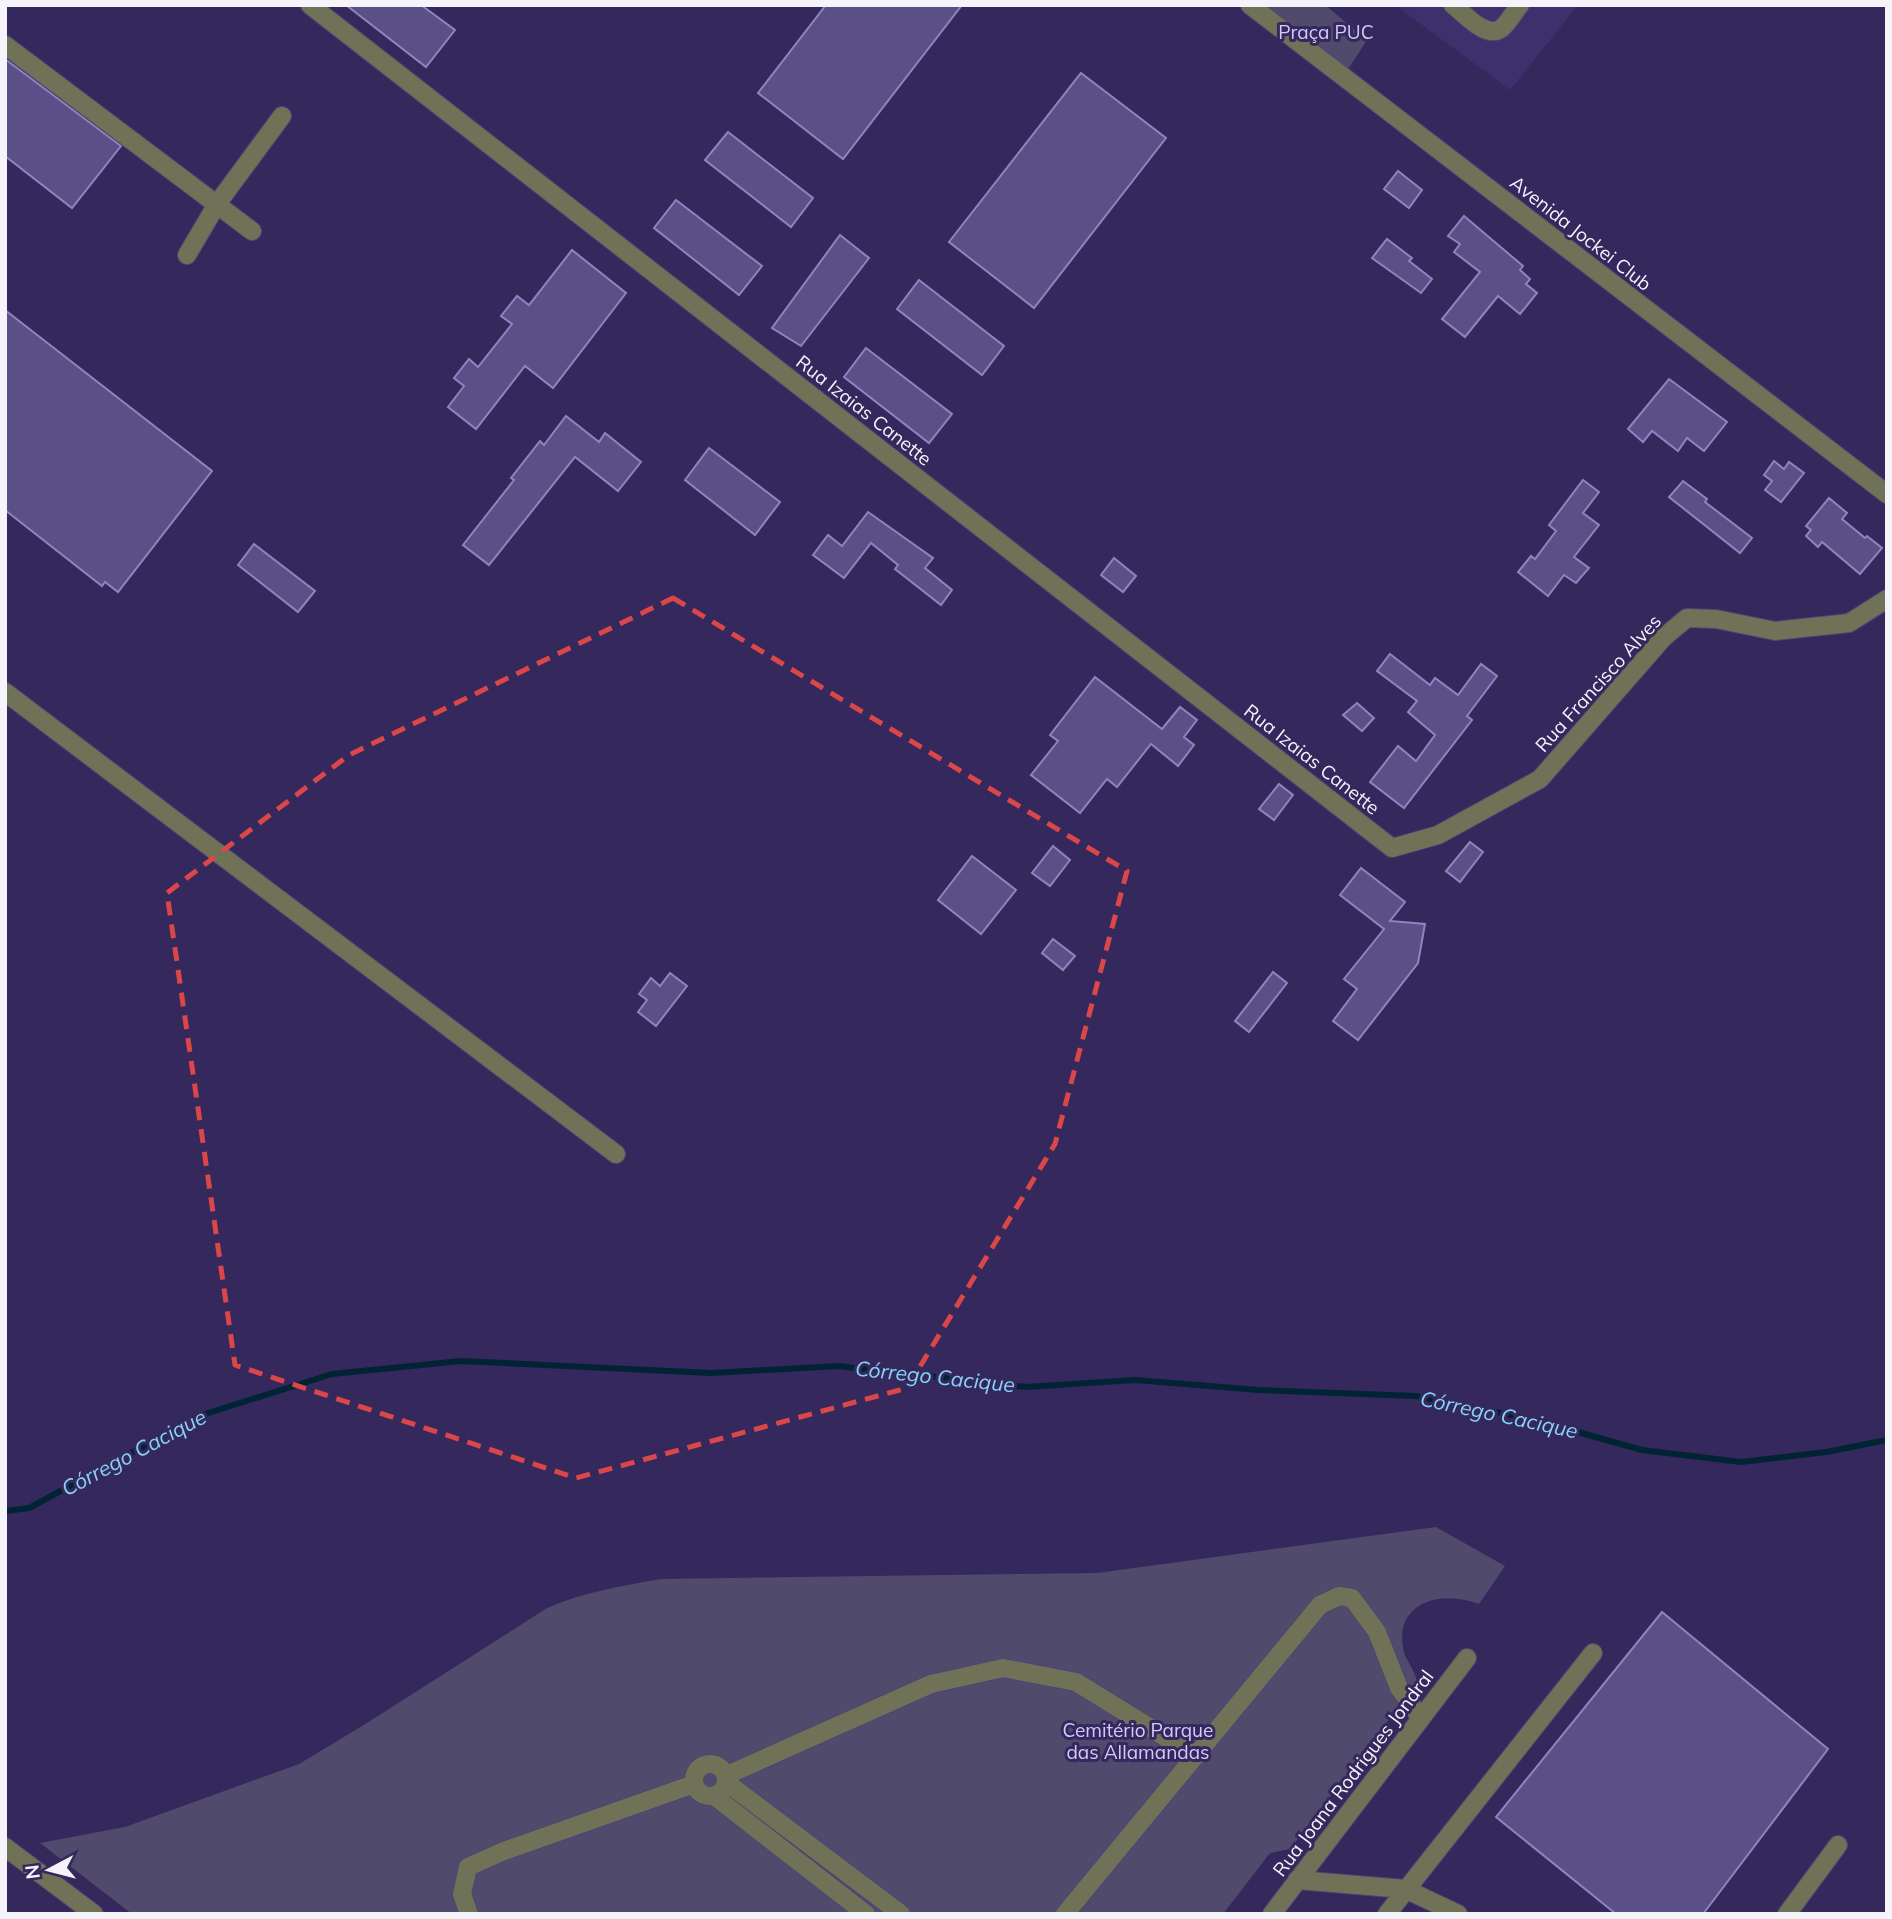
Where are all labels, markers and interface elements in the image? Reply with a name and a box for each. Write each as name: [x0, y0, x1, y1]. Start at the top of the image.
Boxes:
park label: Praça PUC: [1278, 20, 1374, 44]
street label: Avenida Jockei Club: [1505, 170, 1657, 296]
street label: Rua Izaias Canette: [791, 350, 937, 470]
street label: Rua Francisco Alves: [1530, 609, 1666, 757]
street label: Rua Izaias Canette: [1239, 699, 1385, 819]
water label: Córrego Cacique: [854, 1355, 1016, 1397]
water label: Córrego Cacique: [1418, 1385, 1580, 1443]
water label: Córrego Cacique: [57, 1403, 210, 1501]
street label: Rua Joana Rodrigues Jondral: [1267, 1665, 1439, 1881]
park label: Cemitério Parque das Allamandas: [1063, 1718, 1213, 1764]
north arrow: [14, 1835, 84, 1905]
text: N: [19, 1863, 45, 1881]

